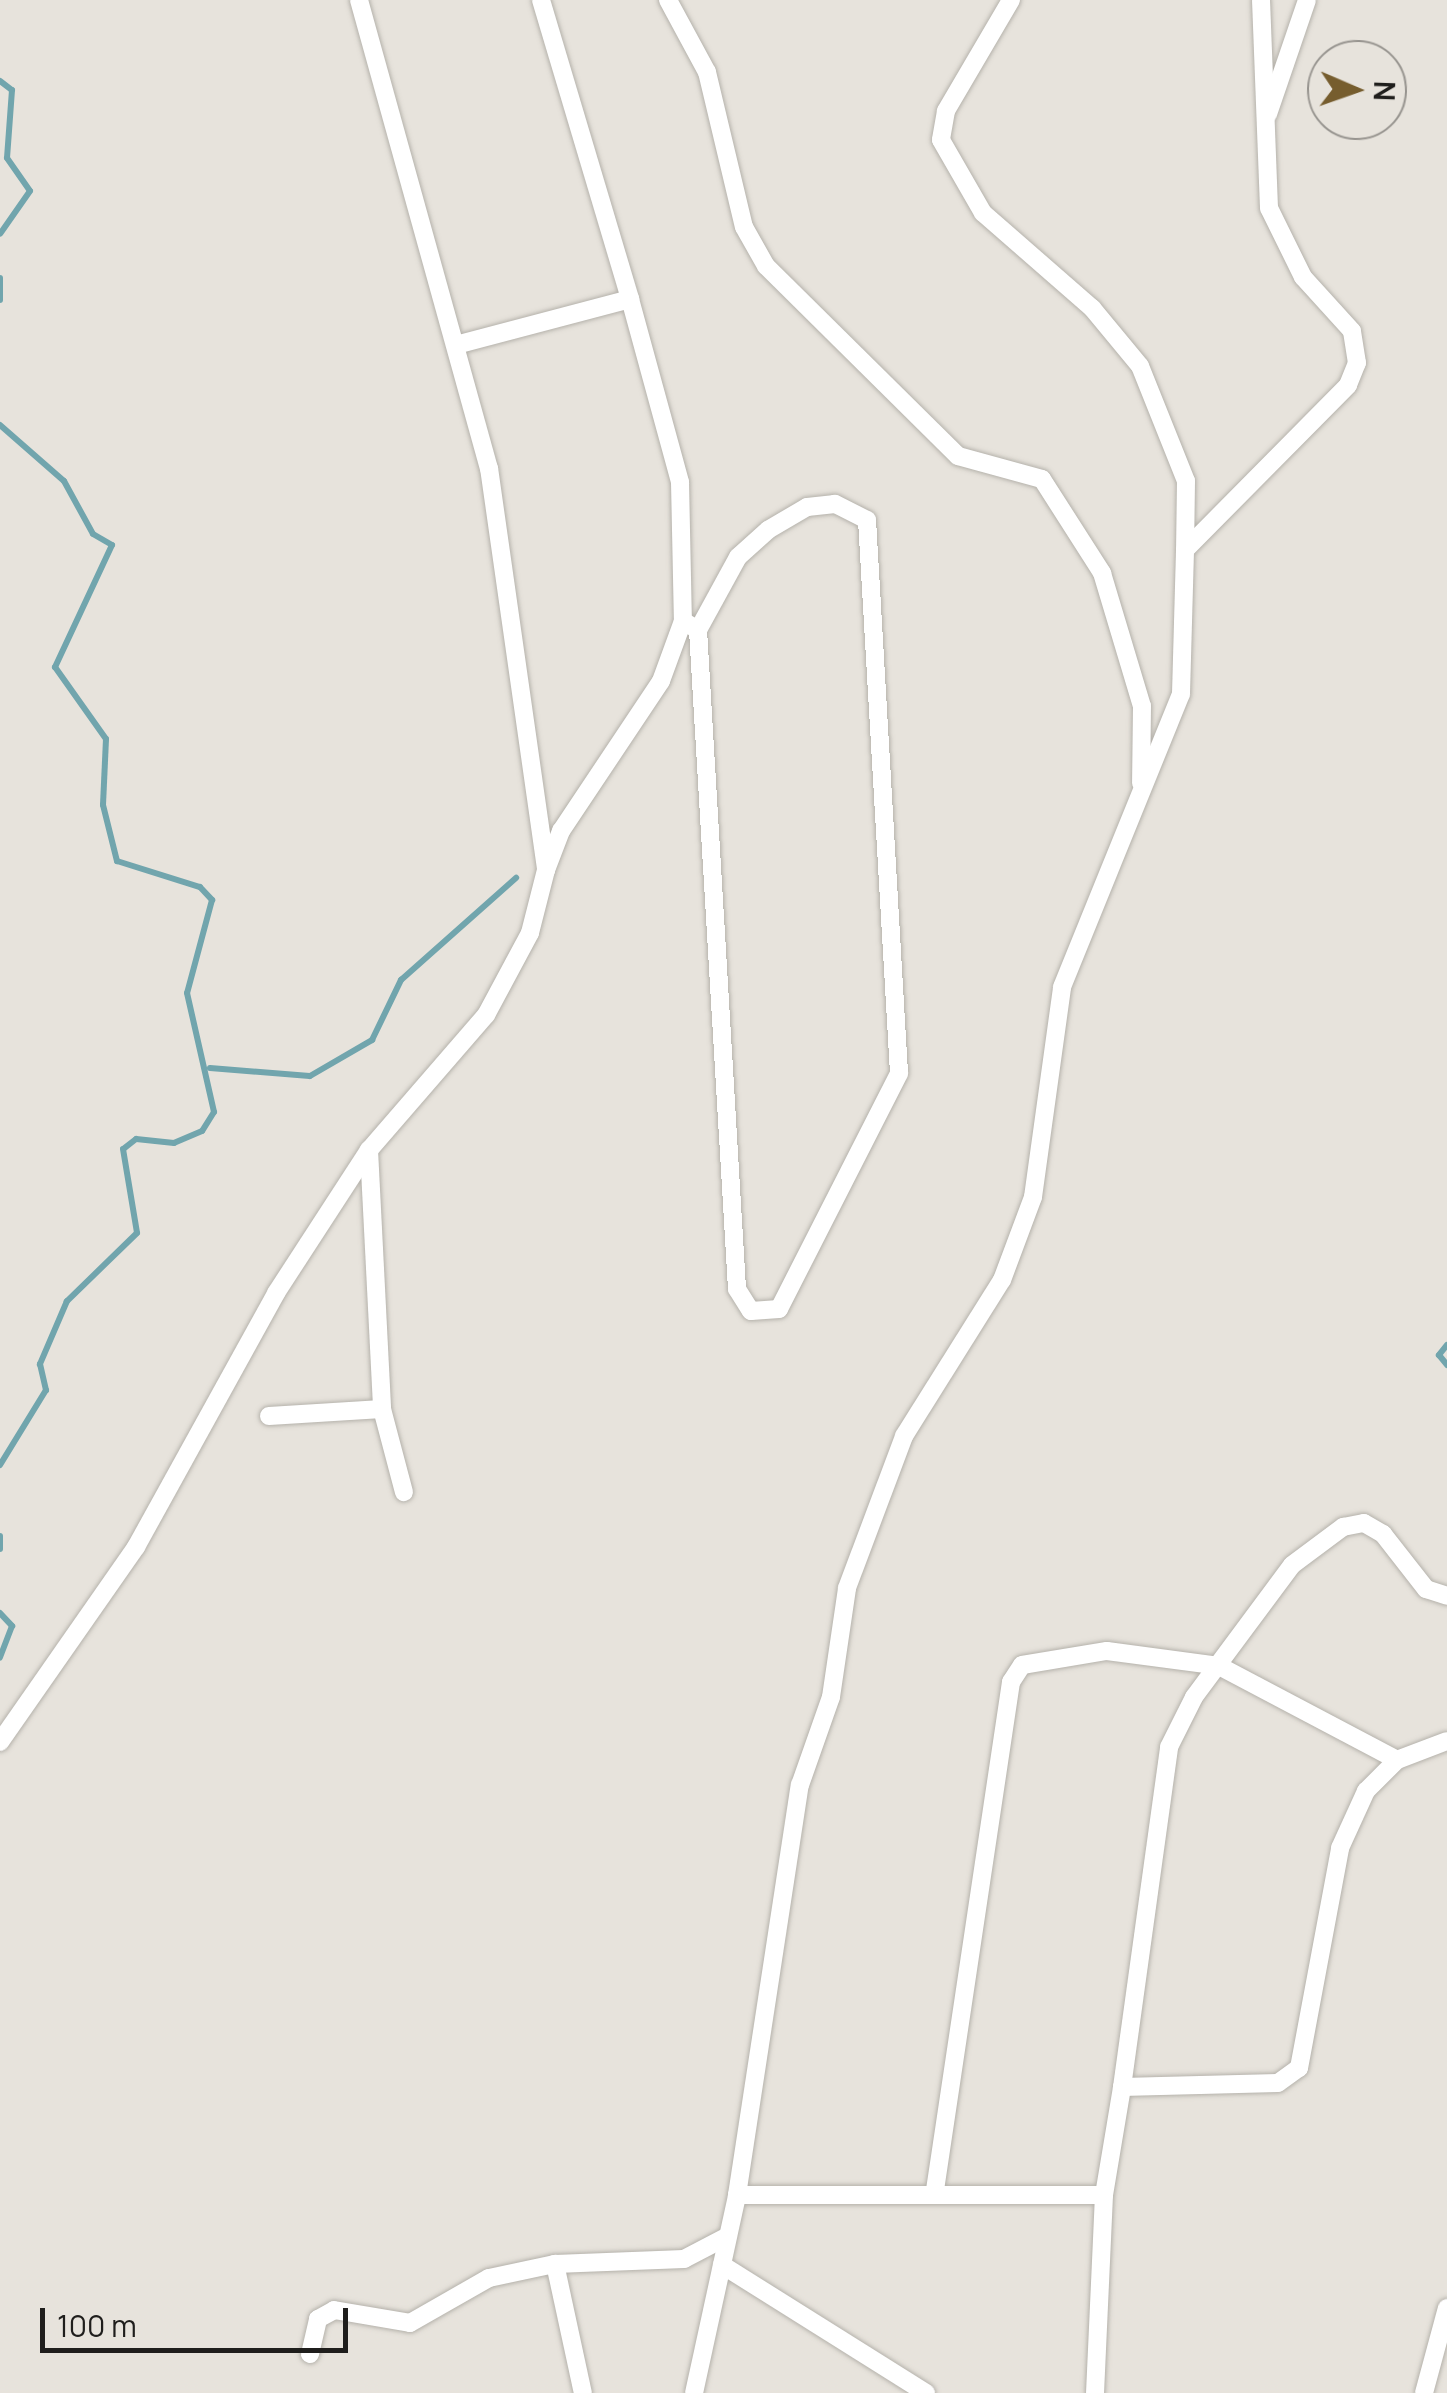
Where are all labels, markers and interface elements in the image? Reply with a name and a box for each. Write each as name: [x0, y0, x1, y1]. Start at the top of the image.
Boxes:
north arrow: [1307, 40, 1407, 140]
text: N: [1366, 80, 1404, 102]
scale bar: [45, 2288, 352, 2350]
text: 100 m: [57, 2305, 137, 2346]

